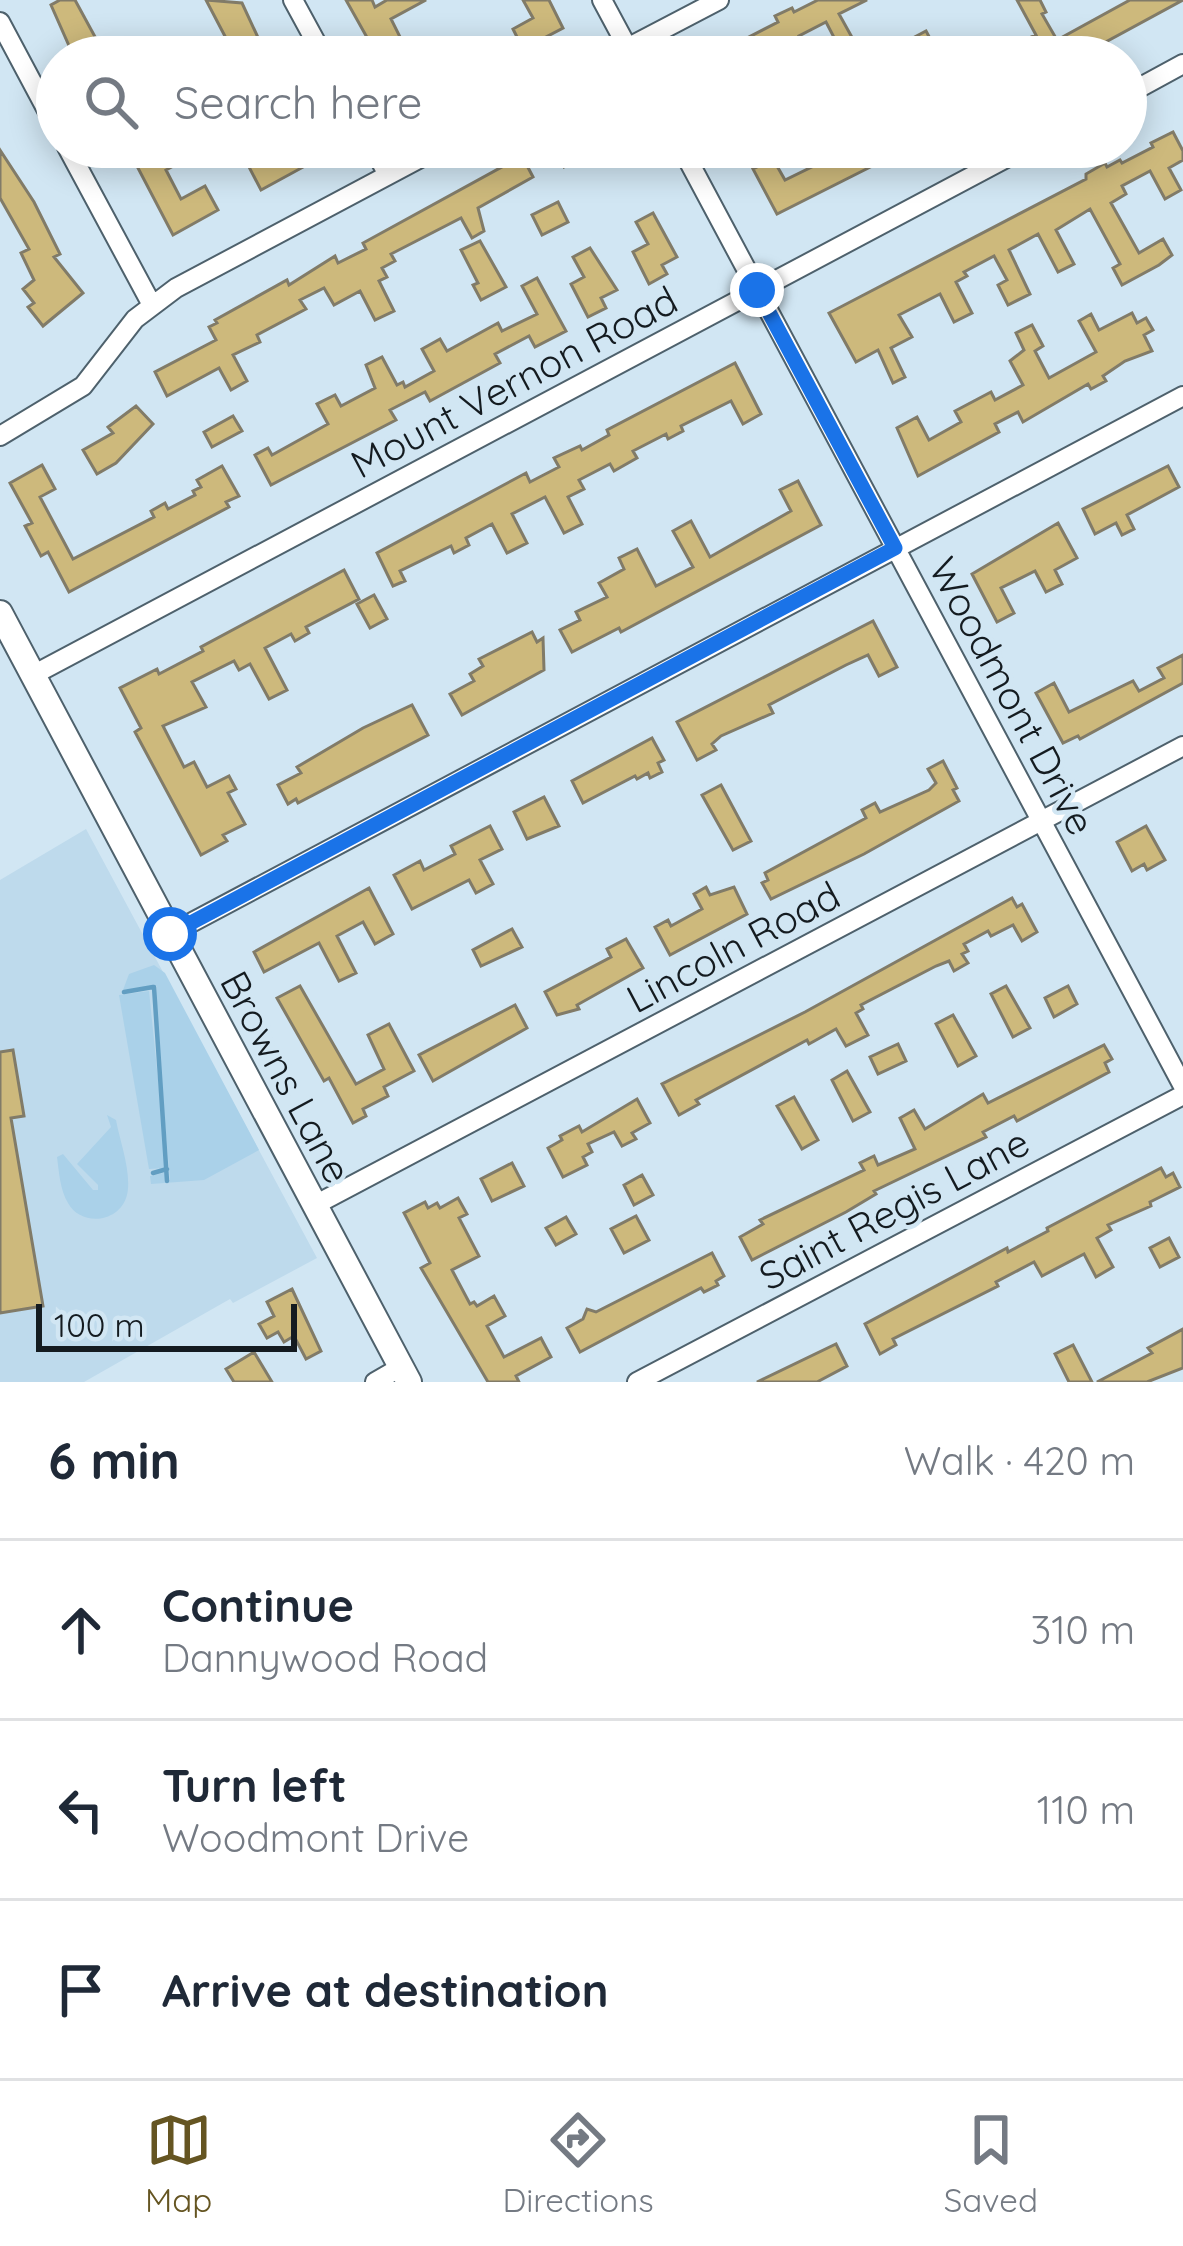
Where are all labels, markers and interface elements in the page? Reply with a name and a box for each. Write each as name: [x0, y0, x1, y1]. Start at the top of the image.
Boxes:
search box: [36, 36, 1147, 168]
icon: search: [78, 69, 144, 135]
text: Search here: [174, 74, 422, 130]
route end: [730, 263, 784, 317]
street label: Mount Vernon Road: [342, 275, 685, 488]
street label: Woodmont Drive: [919, 549, 1106, 843]
street label: Lincoln Road: [618, 870, 848, 1023]
route start: [143, 907, 197, 961]
street label: Browns Lane: [210, 962, 363, 1191]
street label: Saint Regis Lane: [750, 1117, 1037, 1300]
scale bar: [36, 1298, 297, 1351]
text: 100 m: [54, 1304, 145, 1345]
text: 6 min: [48, 1428, 180, 1492]
text: Walk · 420 m: [904, 1436, 1135, 1485]
text: Continue: [162, 1577, 354, 1633]
icon: ahead: [48, 1597, 114, 1663]
text: 310 m: [1031, 1605, 1135, 1654]
text: Dannywood Road: [162, 1633, 488, 1682]
text: Turn left: [162, 1757, 347, 1813]
icon: left: [48, 1777, 114, 1843]
text: 110 m: [1037, 1785, 1135, 1834]
text: Woodmont Drive: [162, 1813, 469, 1862]
icon: arrive: [48, 1957, 114, 2023]
text: Arrive at destination: [162, 1962, 608, 2018]
tab: Map: [145, 2107, 212, 2220]
tab: Directions: [502, 2107, 654, 2220]
tab: Saved: [944, 2107, 1038, 2220]

